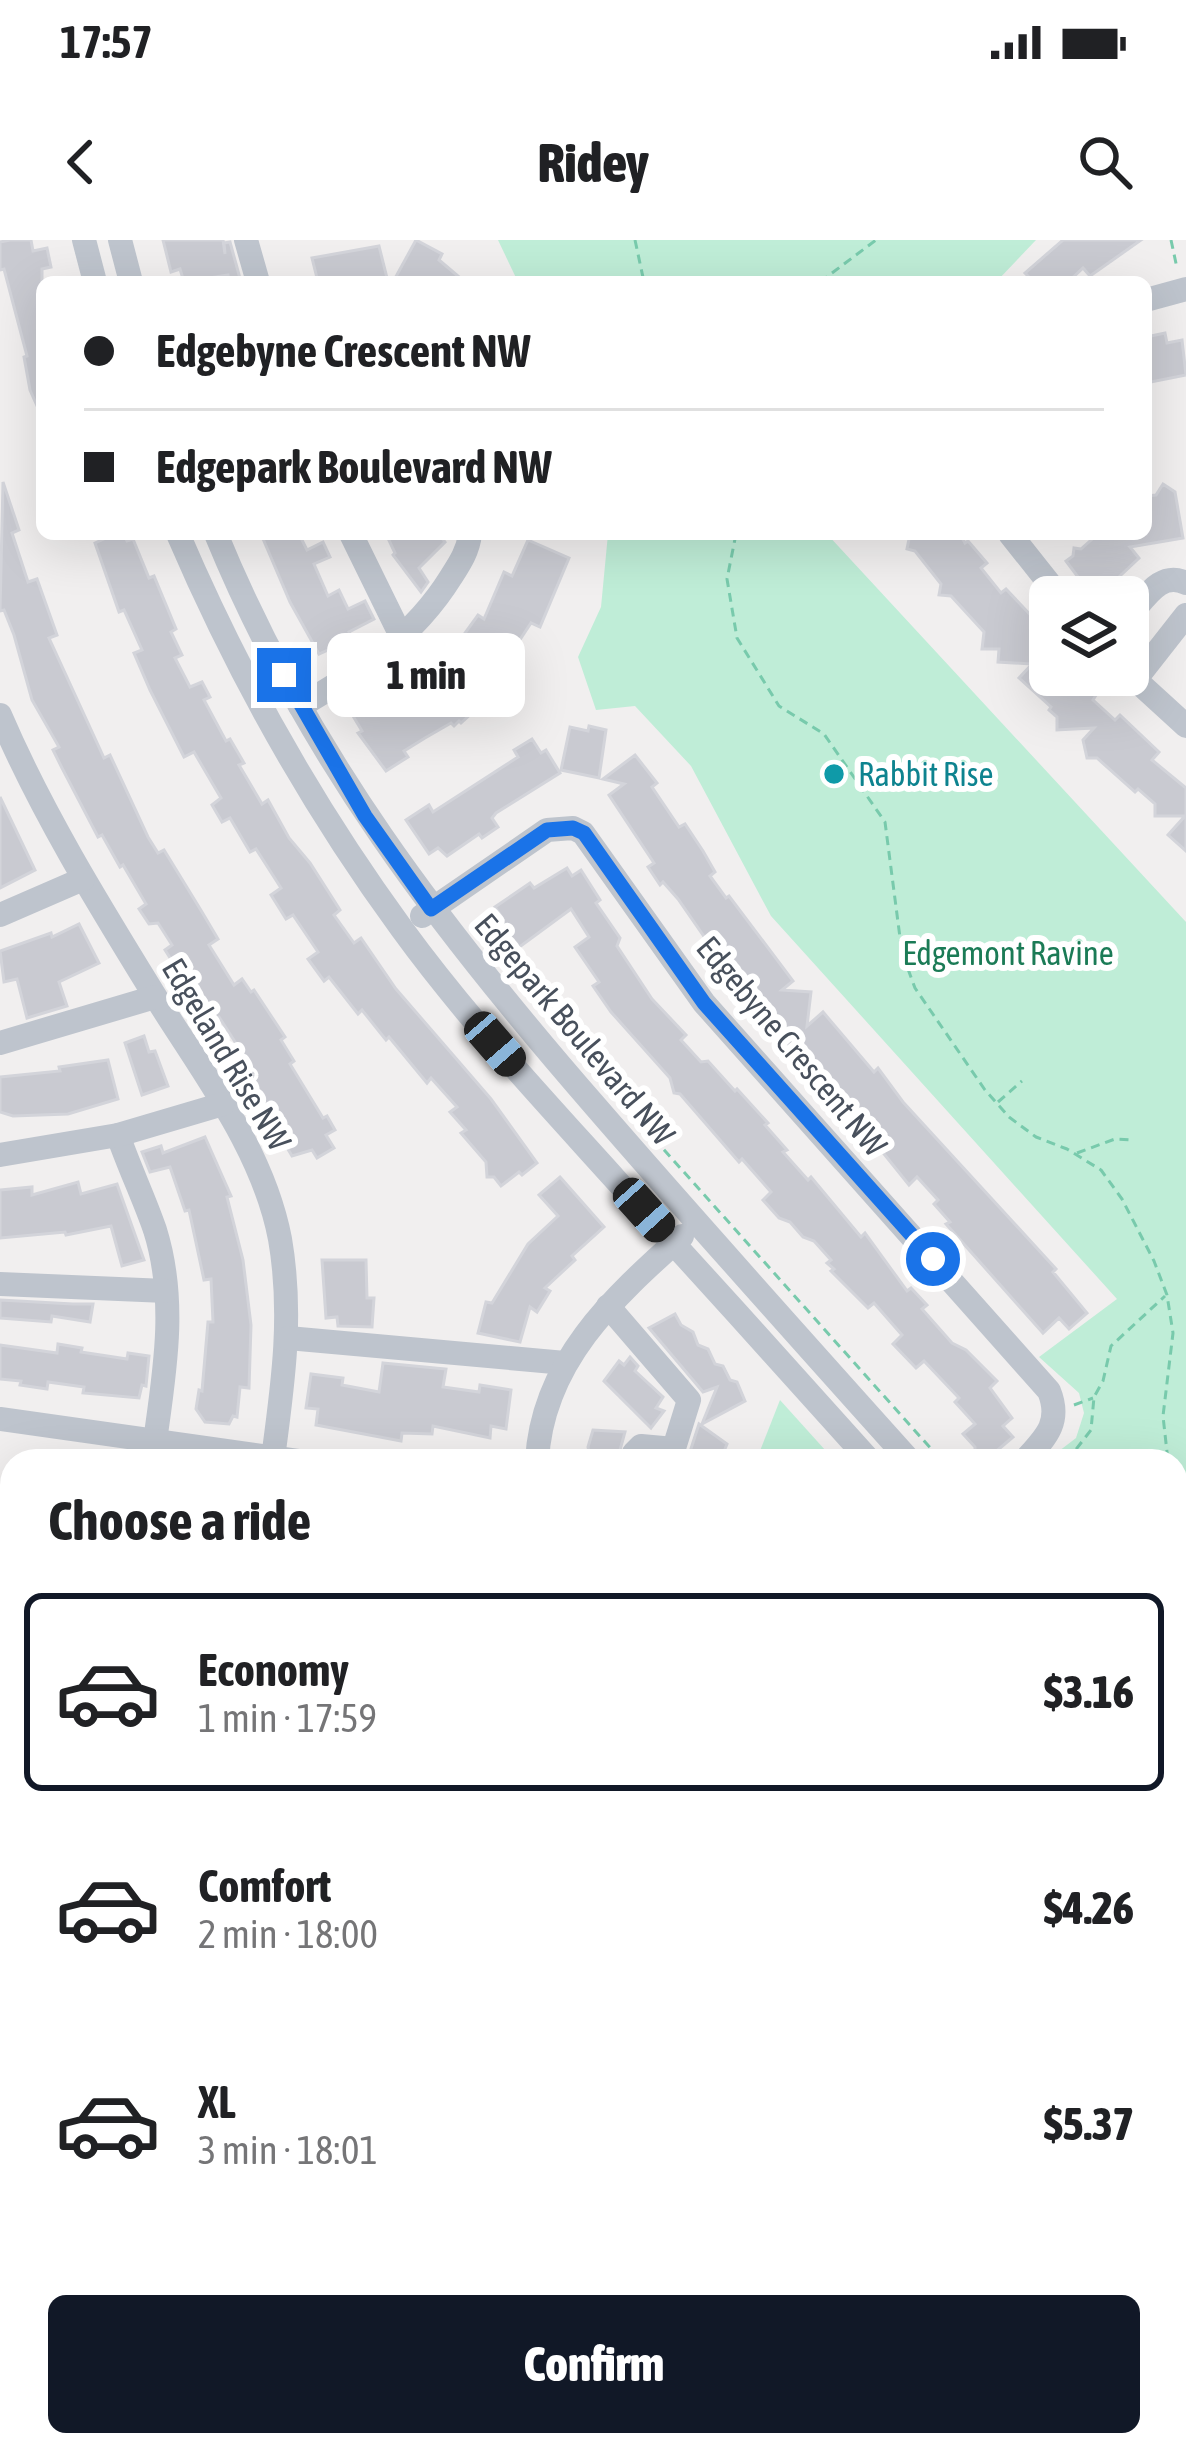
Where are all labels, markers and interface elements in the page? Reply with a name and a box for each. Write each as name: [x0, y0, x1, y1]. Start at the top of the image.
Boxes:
text: 17:57: [60, 16, 153, 68]
icon: back: [48, 129, 114, 195]
icon: search: [1072, 129, 1138, 195]
text: Ridey: [537, 132, 649, 193]
text: Edgebyne Crescent NW: [156, 325, 530, 377]
text: Edgepark Boulevard NW: [156, 441, 552, 493]
map controls: [1029, 576, 1149, 696]
button: layers: [1029, 576, 1149, 696]
callout: 1 min: [326, 633, 524, 717]
route end: [257, 648, 311, 702]
text: 1 min: [386, 653, 466, 697]
place label: Rabbit Rise: [858, 755, 993, 793]
marker: Rabbit Rise: [821, 761, 847, 787]
street label: Edgepark Boulevard NW: [467, 906, 683, 1152]
street label: Edgebyne Crescent NW: [689, 929, 895, 1163]
park label: Edgemont Ravine: [902, 934, 1114, 972]
street label: Edgeland Rise NW: [155, 951, 299, 1157]
car: [458, 1005, 532, 1083]
car: [607, 1171, 681, 1249]
route start: [906, 1232, 960, 1286]
text: Choose a ride: [48, 1490, 311, 1551]
icon: car: [54, 1638, 162, 1746]
text: Economy: [198, 1644, 349, 1696]
text: $3.16: [1044, 1666, 1134, 1718]
text: 1 min · 17:59: [198, 1696, 377, 1740]
icon: car: [54, 1854, 162, 1962]
text: Comfort: [198, 1860, 331, 1912]
text: $4.26: [1044, 1882, 1134, 1934]
text: 2 min · 18:00: [198, 1912, 378, 1956]
icon: car: [54, 2070, 162, 2178]
text: XL: [198, 2076, 236, 2128]
text: $5.37: [1044, 2098, 1134, 2150]
text: 3 min · 18:01: [198, 2128, 378, 2172]
button: Confirm: [48, 2295, 1140, 2433]

